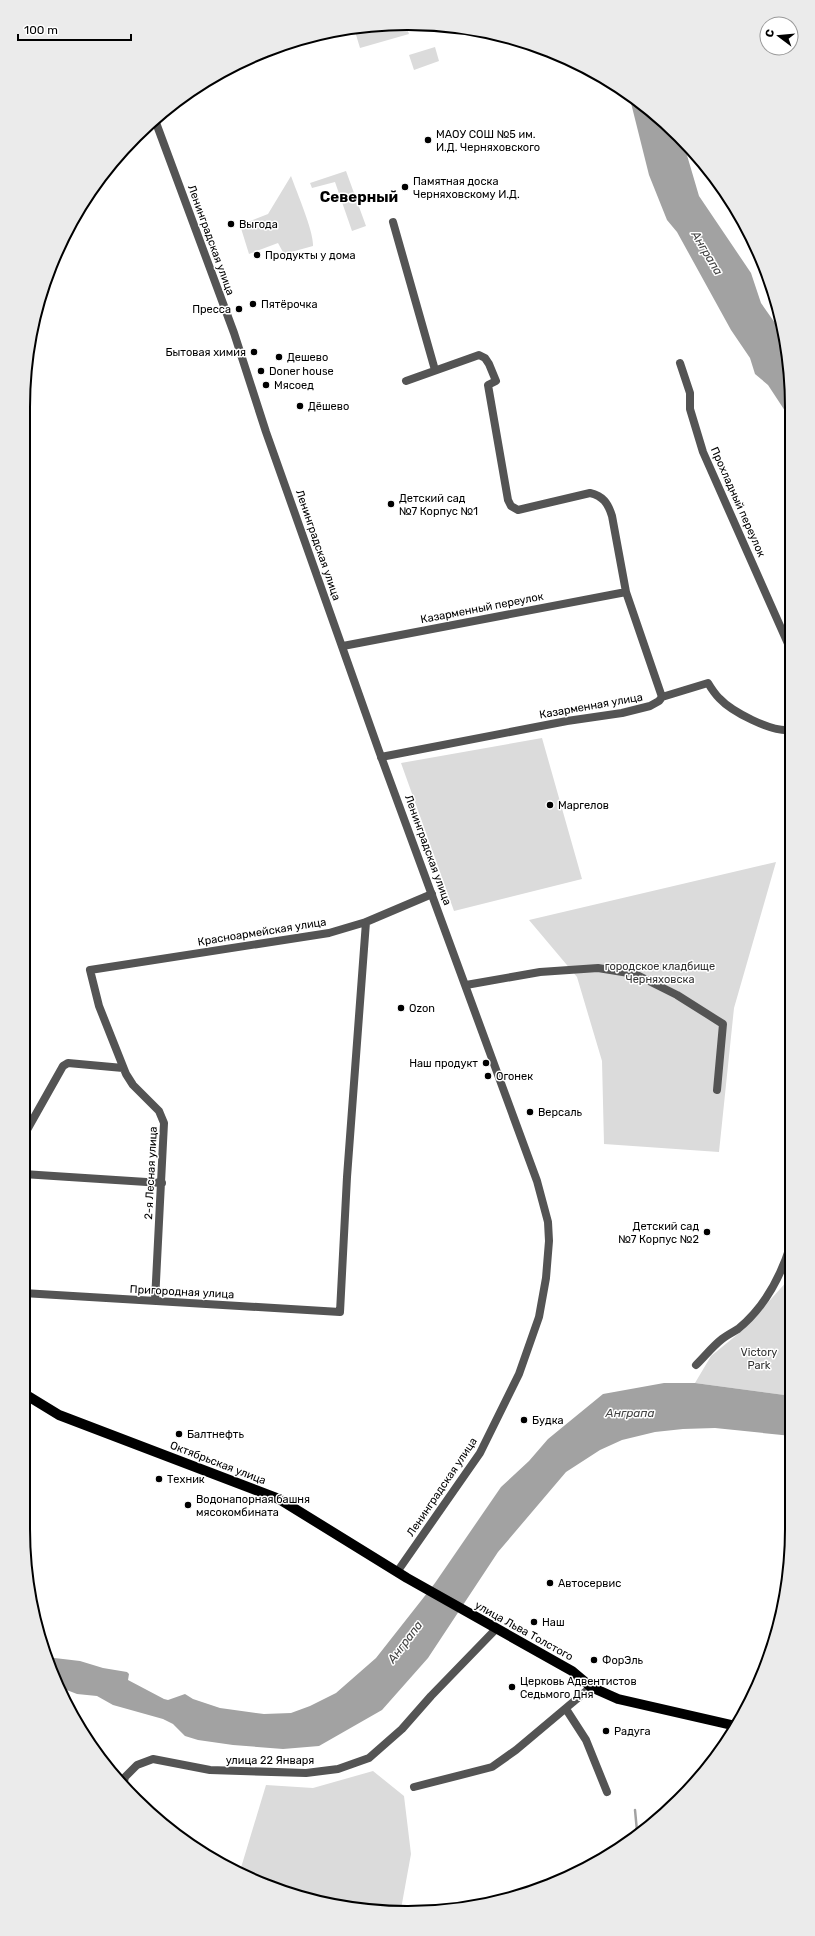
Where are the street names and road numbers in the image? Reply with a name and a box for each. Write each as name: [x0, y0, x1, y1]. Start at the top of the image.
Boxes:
street label: Ленинградская улица: [185, 183, 237, 297]
street label: Прохладный переулок: [708, 445, 768, 559]
street label: Ленинградская улица: [293, 488, 343, 602]
street label: Казарменный переулок: [419, 590, 545, 626]
street label: Казарменная улица: [538, 690, 644, 722]
street label: Ленинградская улица: [402, 793, 454, 907]
street label: Красноармейская улица: [197, 915, 327, 949]
street label: 2-я Лесная улица: [142, 1126, 160, 1220]
street label: Пригородная улица: [129, 1283, 235, 1301]
street label: Ленинградская улица: [404, 1435, 480, 1539]
street label: Октябрьская улица: [168, 1439, 268, 1487]
street label: улица Льва Толстого: [473, 1599, 575, 1663]
street label: улица 22 Января: [226, 1754, 314, 1767]

